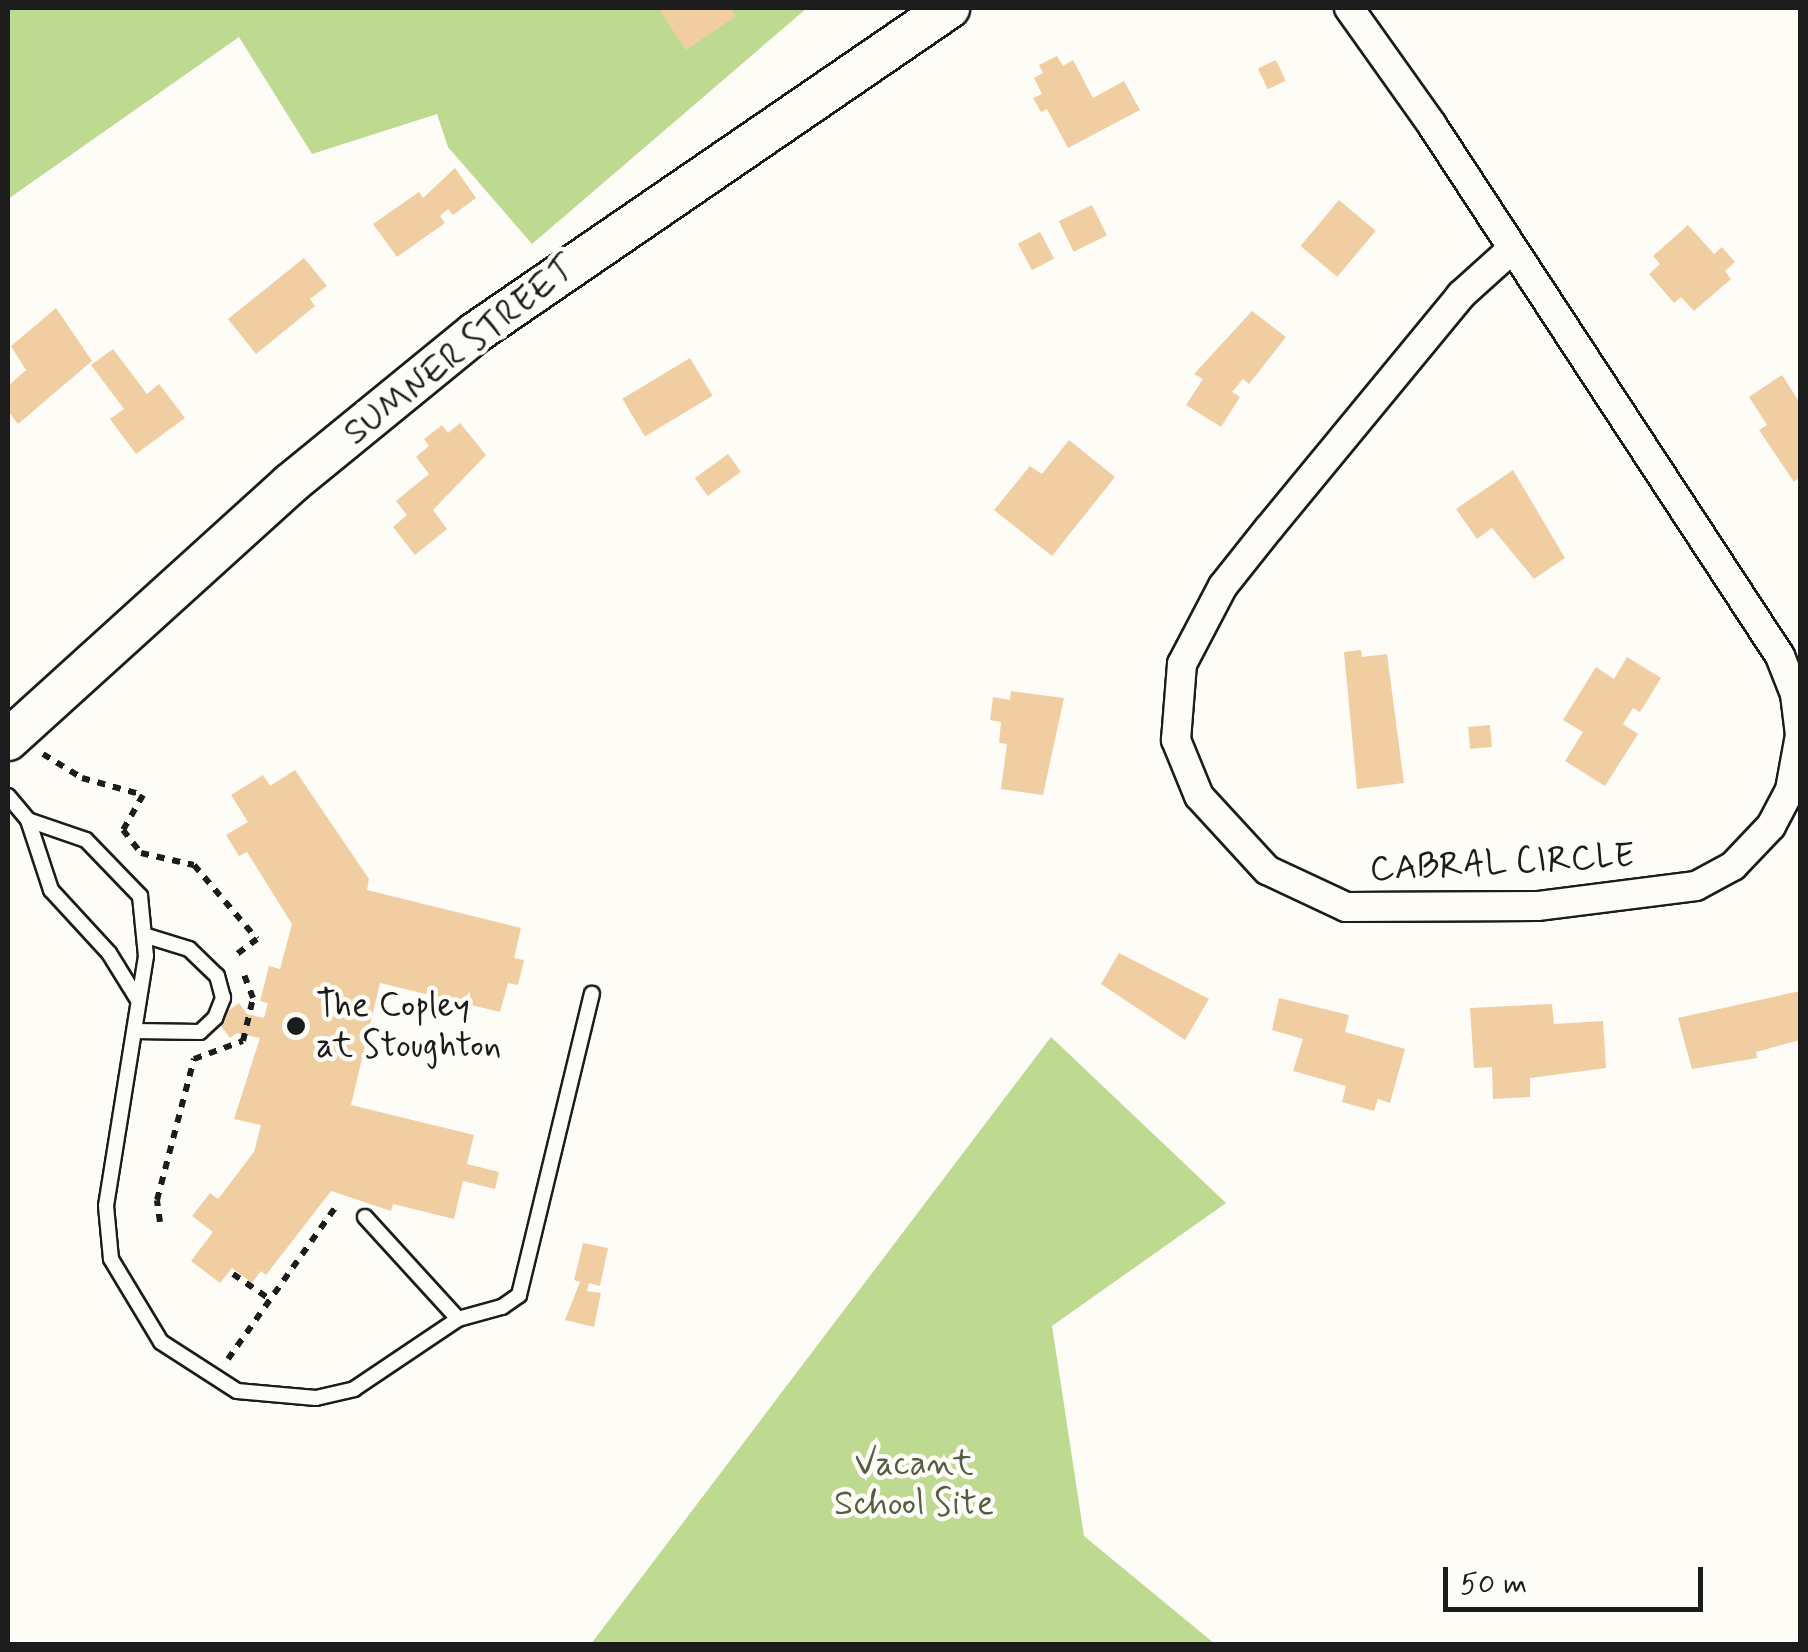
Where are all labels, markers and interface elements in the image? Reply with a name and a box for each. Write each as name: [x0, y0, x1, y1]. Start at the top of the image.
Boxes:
street label: SUMNER STREET: [335, 247, 585, 455]
street label: CABRAL CIRCLE: [1362, 835, 1642, 891]
place label: The Copley at Stoughton: [316, 985, 508, 1067]
marker: The Copley at Stoughton: [285, 1015, 307, 1037]
park label: Vacant School Site: [836, 1443, 992, 1525]
scale bar: [1448, 1547, 1708, 1609]
text: 50 m: [1460, 1565, 1527, 1604]

